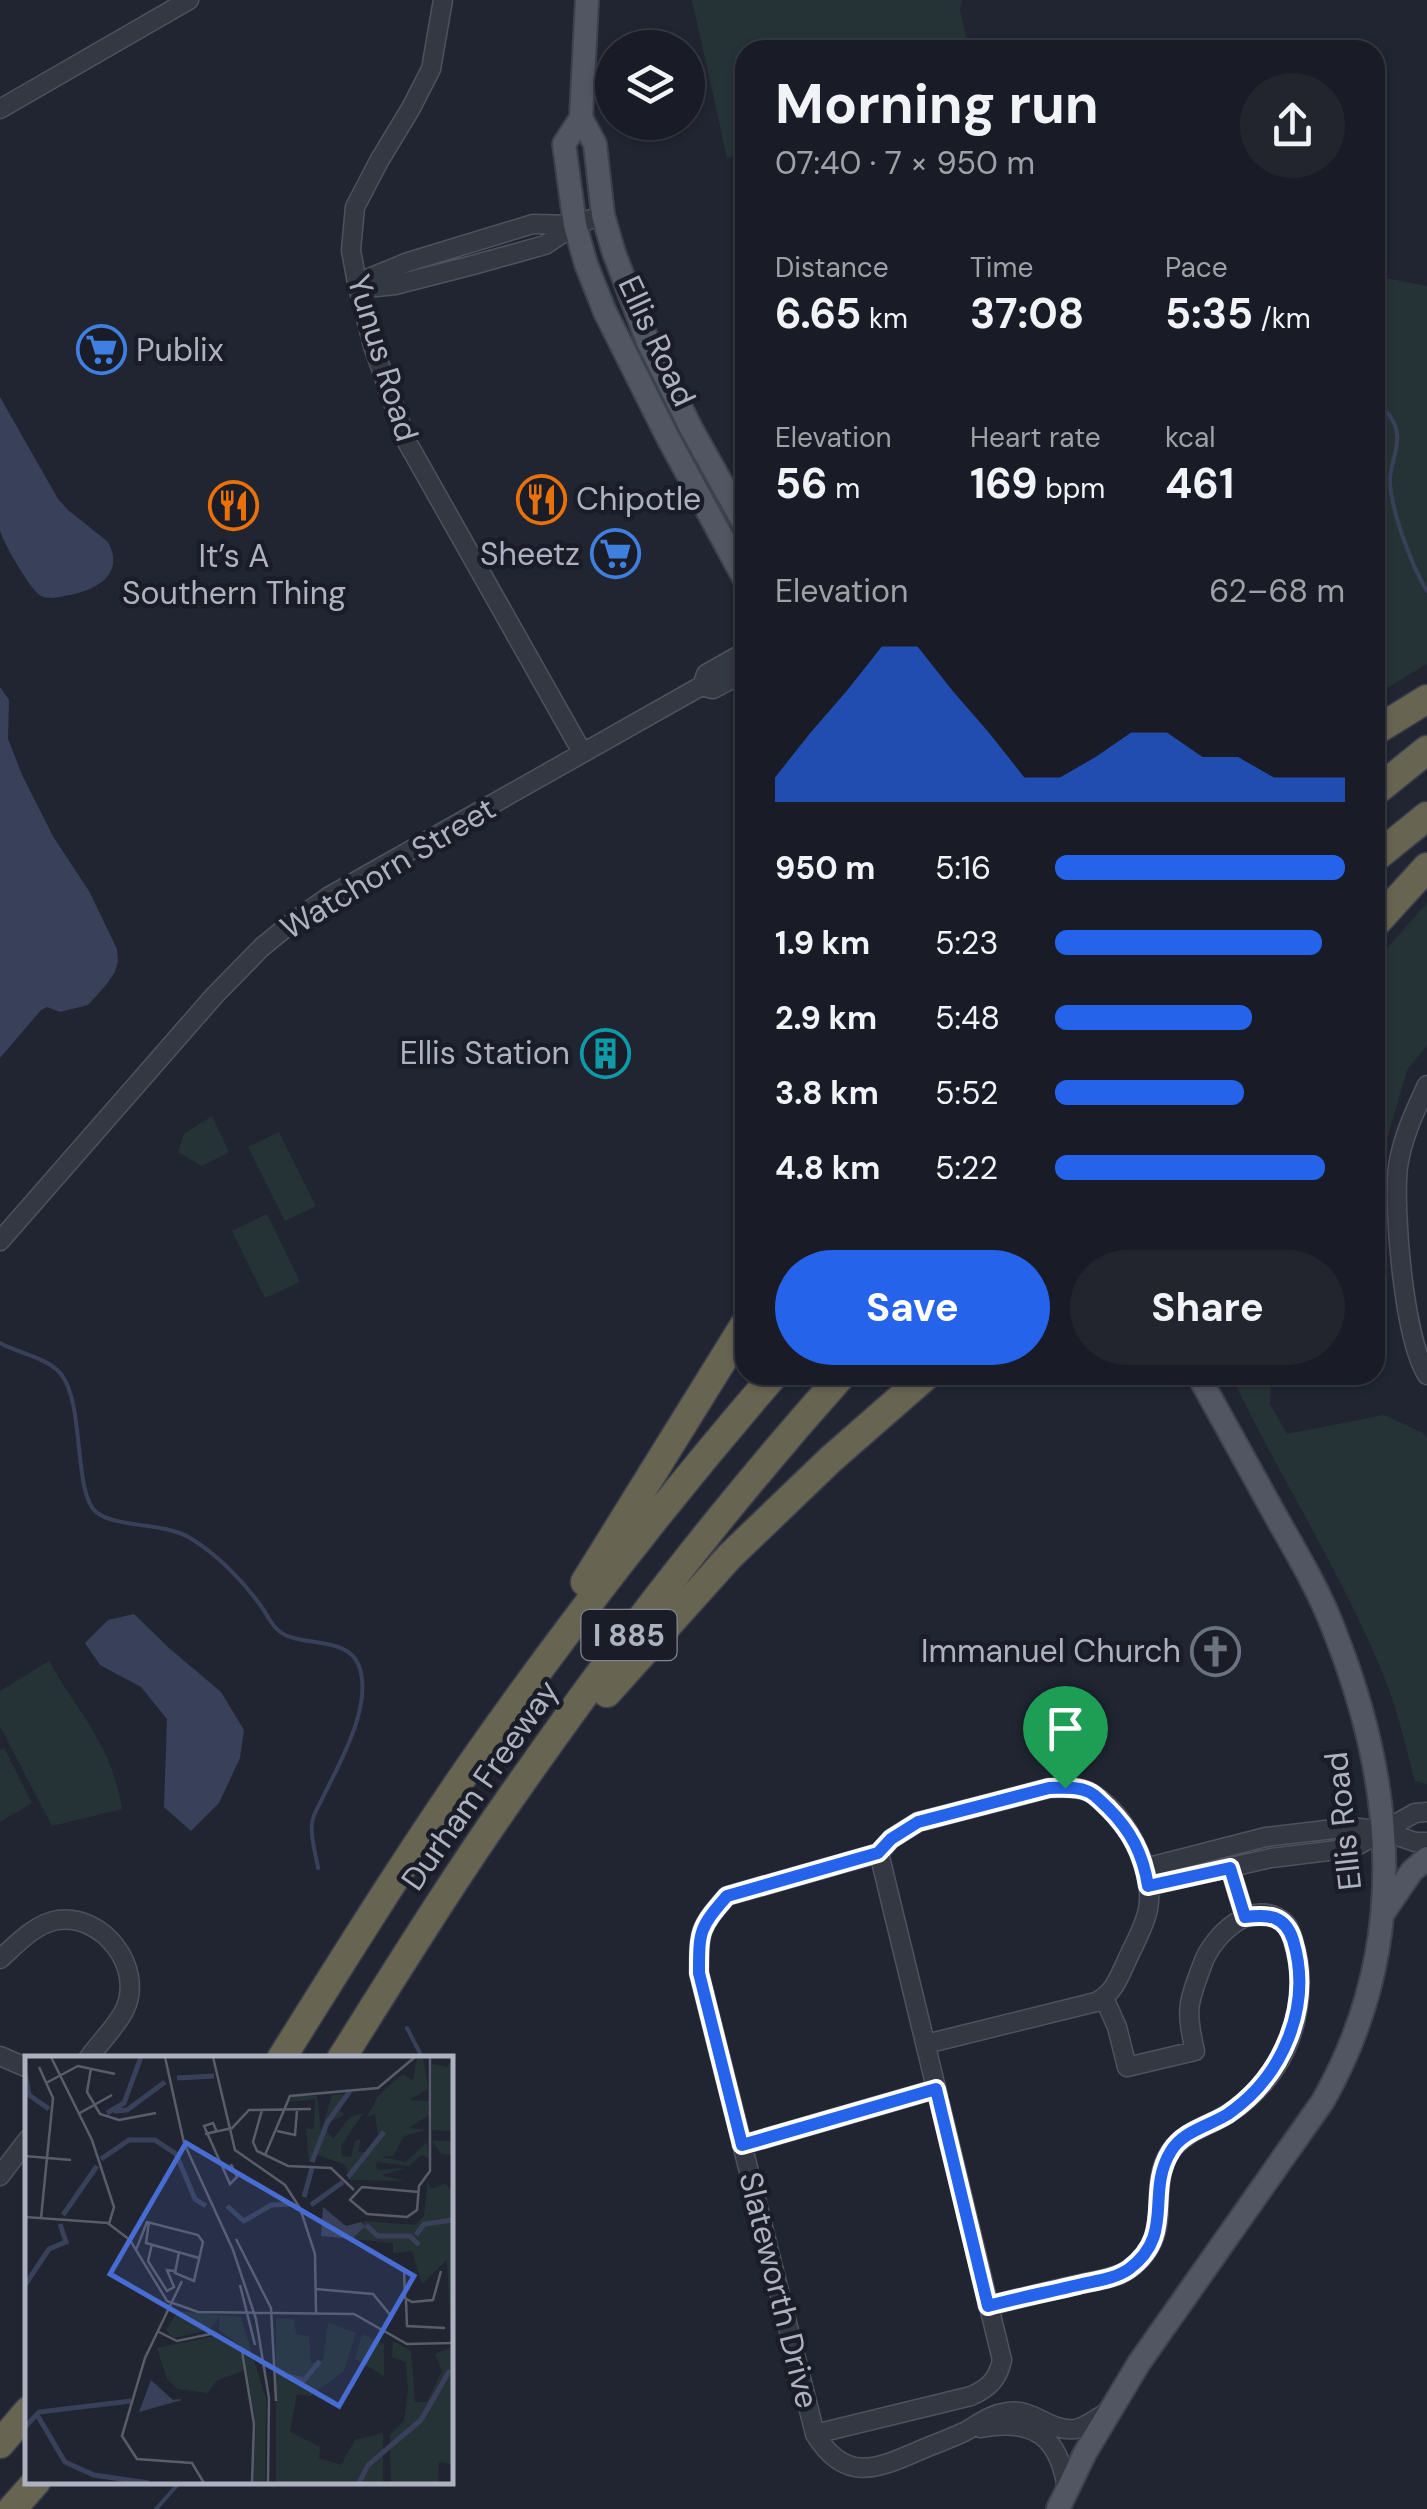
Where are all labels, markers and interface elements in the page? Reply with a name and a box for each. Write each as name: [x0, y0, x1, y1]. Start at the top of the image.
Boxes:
map controls: [595, 30, 705, 140]
button: layers: [595, 30, 705, 140]
text: Morning run: [775, 68, 1099, 140]
button: share: [1240, 73, 1345, 178]
text: 07:40 · 7 × 950 m: [775, 142, 1035, 184]
text: Distance: [775, 249, 889, 286]
text: Time: [970, 249, 1033, 286]
text: Pace: [1165, 249, 1228, 286]
street label: Ellis Road: [609, 269, 705, 413]
street label: Yunus Road: [338, 270, 428, 446]
text: 6.65: [775, 286, 861, 341]
text: 37:08: [970, 286, 1084, 341]
text: 5:35: [1165, 286, 1253, 341]
text: km: [861, 300, 908, 337]
text: /km: [1253, 300, 1311, 337]
supermarket icon: Publix: [75, 324, 127, 376]
place label: Publix: [136, 329, 224, 371]
text: Elevation: [775, 419, 892, 456]
text: Heart rate: [970, 419, 1101, 456]
text: kcal: [1165, 419, 1216, 456]
text: 56: [775, 456, 828, 511]
text: 169: [970, 456, 1038, 511]
text: 461: [1165, 456, 1234, 511]
text: m: [828, 470, 860, 507]
text: bpm: [1038, 470, 1105, 507]
restaurant icon: Chipotle: [515, 473, 567, 525]
place label: Chipotle: [576, 478, 701, 520]
restaurant icon: It’s A Southern Thing: [208, 480, 260, 532]
supermarket icon: Sheetz: [589, 528, 641, 580]
place label: Sheetz: [480, 533, 580, 575]
place label: It’s A Southern Thing: [122, 535, 346, 614]
text: Elevation: [775, 570, 908, 612]
text: 62–68 m: [1209, 570, 1345, 612]
street label: Watchorn Street: [273, 787, 503, 949]
text: 950 m: [775, 847, 875, 889]
text: 5:16: [935, 847, 991, 889]
text: 1.9 km: [775, 922, 870, 964]
text: 5:23: [935, 922, 998, 964]
text: 2.9 km: [775, 997, 877, 1039]
text: 5:48: [935, 997, 1000, 1039]
building icon: Ellis Station: [579, 1027, 631, 1079]
place label: Ellis Station: [400, 1032, 570, 1074]
text: 3.8 km: [775, 1072, 879, 1114]
text: 5:52: [935, 1072, 998, 1114]
text: 4.8 km: [775, 1147, 880, 1189]
text: 5:22: [935, 1147, 998, 1189]
button: Save: [775, 1250, 1050, 1365]
button: Share: [1070, 1250, 1345, 1365]
road number: I 885: [582, 1610, 676, 1660]
church icon: Immanuel Church: [1190, 1625, 1242, 1677]
place label: Immanuel Church: [921, 1630, 1181, 1672]
street label: Durham Freeway: [392, 1671, 568, 1898]
pin: [1023, 1686, 1108, 1789]
icon: arrive: [1038, 1701, 1093, 1756]
street label: Ellis Road: [1315, 1750, 1371, 1892]
inset map: [25, 2056, 452, 2484]
street label: Slateworth Drive: [729, 2167, 829, 2413]

